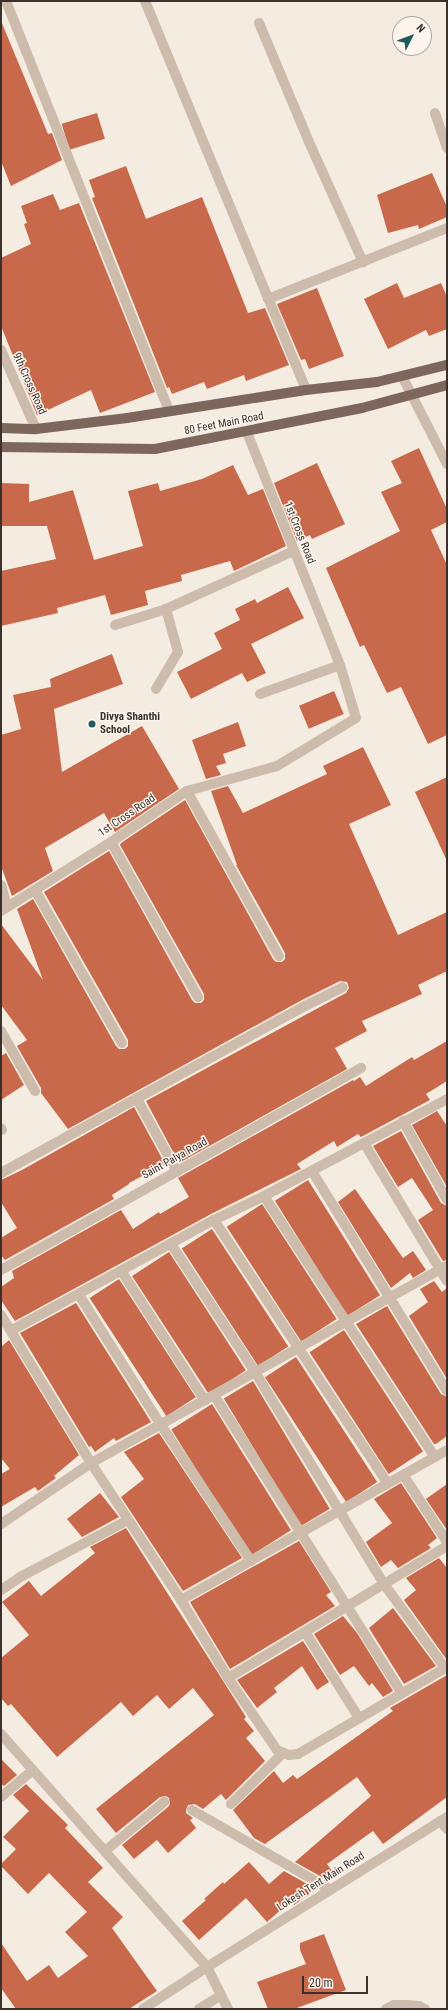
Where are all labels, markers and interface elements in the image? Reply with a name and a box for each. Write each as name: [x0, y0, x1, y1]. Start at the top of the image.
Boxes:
north arrow: [392, 16, 432, 56]
text: N: [413, 21, 428, 35]
street label: 9th Cross Road: [10, 351, 48, 417]
street label: 80 Feet Main Road: [183, 410, 265, 438]
street label: 1st Cross Road: [281, 500, 317, 566]
place label: Divya Shanthi School: [100, 711, 160, 737]
marker: Divya Shanthi School: [87, 719, 97, 729]
street label: 1st Cross Road: [96, 792, 158, 840]
street label: Saint Palya Road: [140, 1136, 210, 1182]
street label: Lokesh Tent Main Road: [275, 1850, 367, 1914]
scale bar: [304, 1968, 370, 1994]
text: 20 m: [309, 1976, 333, 1990]

